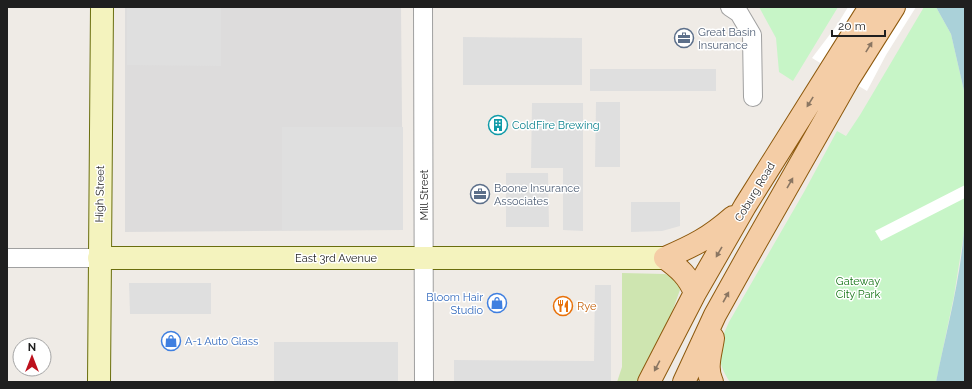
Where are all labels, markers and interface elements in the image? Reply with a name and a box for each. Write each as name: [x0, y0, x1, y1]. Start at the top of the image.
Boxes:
scale bar: [832, 12, 885, 38]
text: 20 m: [838, 19, 866, 33]
place label: Great Basin Insurance: [698, 26, 756, 52]
office icon: Great Basin Insurance: [673, 27, 695, 49]
one-way arrow: [865, 42, 873, 52]
one-way arrow: [806, 97, 814, 108]
building icon: ColdFire Brewing: [487, 114, 509, 136]
place label: ColdFire Brewing: [512, 119, 600, 132]
street label: Coburg Road: [732, 160, 778, 224]
street label: High Street: [93, 165, 107, 223]
street label: Mill Street: [418, 169, 431, 221]
one-way arrow: [786, 177, 793, 189]
place label: Boone Insurance Associates: [494, 182, 580, 208]
office icon: Boone Insurance Associates: [469, 183, 491, 205]
one-way arrow: [716, 246, 722, 258]
street label: East 3rd Avenue: [295, 252, 378, 265]
park label: Gateway City Park: [836, 275, 880, 301]
place label: Bloom Hair Studio: [426, 291, 483, 317]
one-way arrow: [723, 291, 729, 302]
shop icon: Bloom Hair Studio: [486, 292, 508, 314]
restaurant icon: Rye: [552, 295, 574, 317]
place label: Rye: [577, 300, 597, 313]
shop icon: A-1 Auto Glass: [160, 330, 182, 352]
place label: A-1 Auto Glass: [185, 335, 258, 348]
north arrow: [12, 337, 52, 377]
text: N: [28, 341, 36, 354]
one-way arrow: [654, 360, 661, 372]

